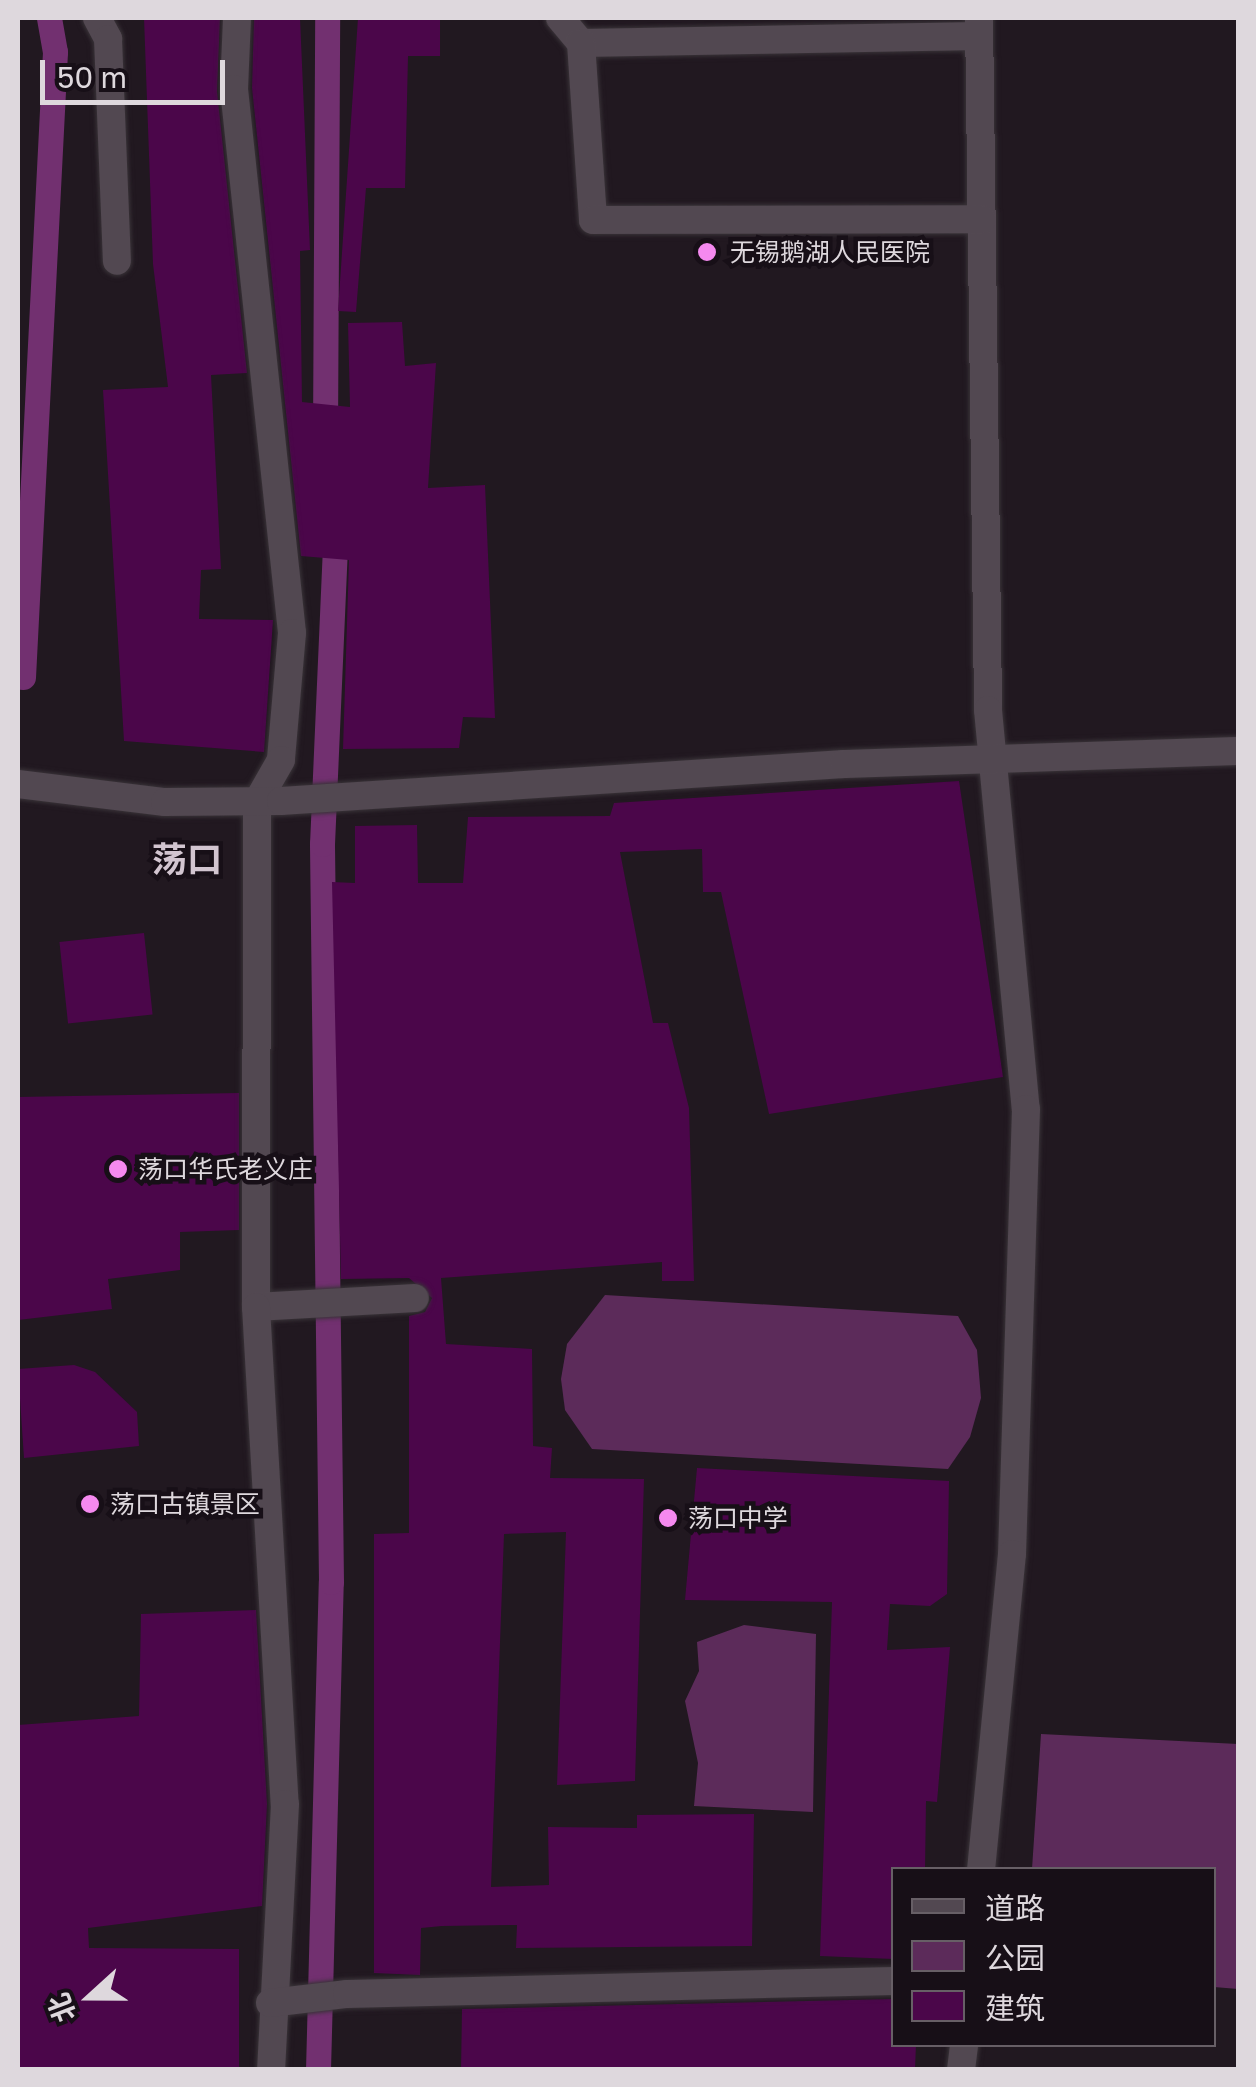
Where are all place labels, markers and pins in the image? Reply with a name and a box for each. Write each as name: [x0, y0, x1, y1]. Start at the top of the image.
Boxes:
place label: 无锡鹅湖人民医院: [730, 237, 930, 267]
marker: 无锡鹅湖人民医院: [694, 239, 720, 265]
place label: 荡口华氏老义庄: [138, 1154, 313, 1184]
marker: 荡口华氏老义庄: [107, 1158, 129, 1180]
place label: 荡口古镇景区: [110, 1489, 260, 1519]
marker: 荡口古镇景区: [79, 1493, 101, 1515]
place label: 荡口中学: [688, 1503, 788, 1533]
marker: 荡口中学: [657, 1507, 679, 1529]

